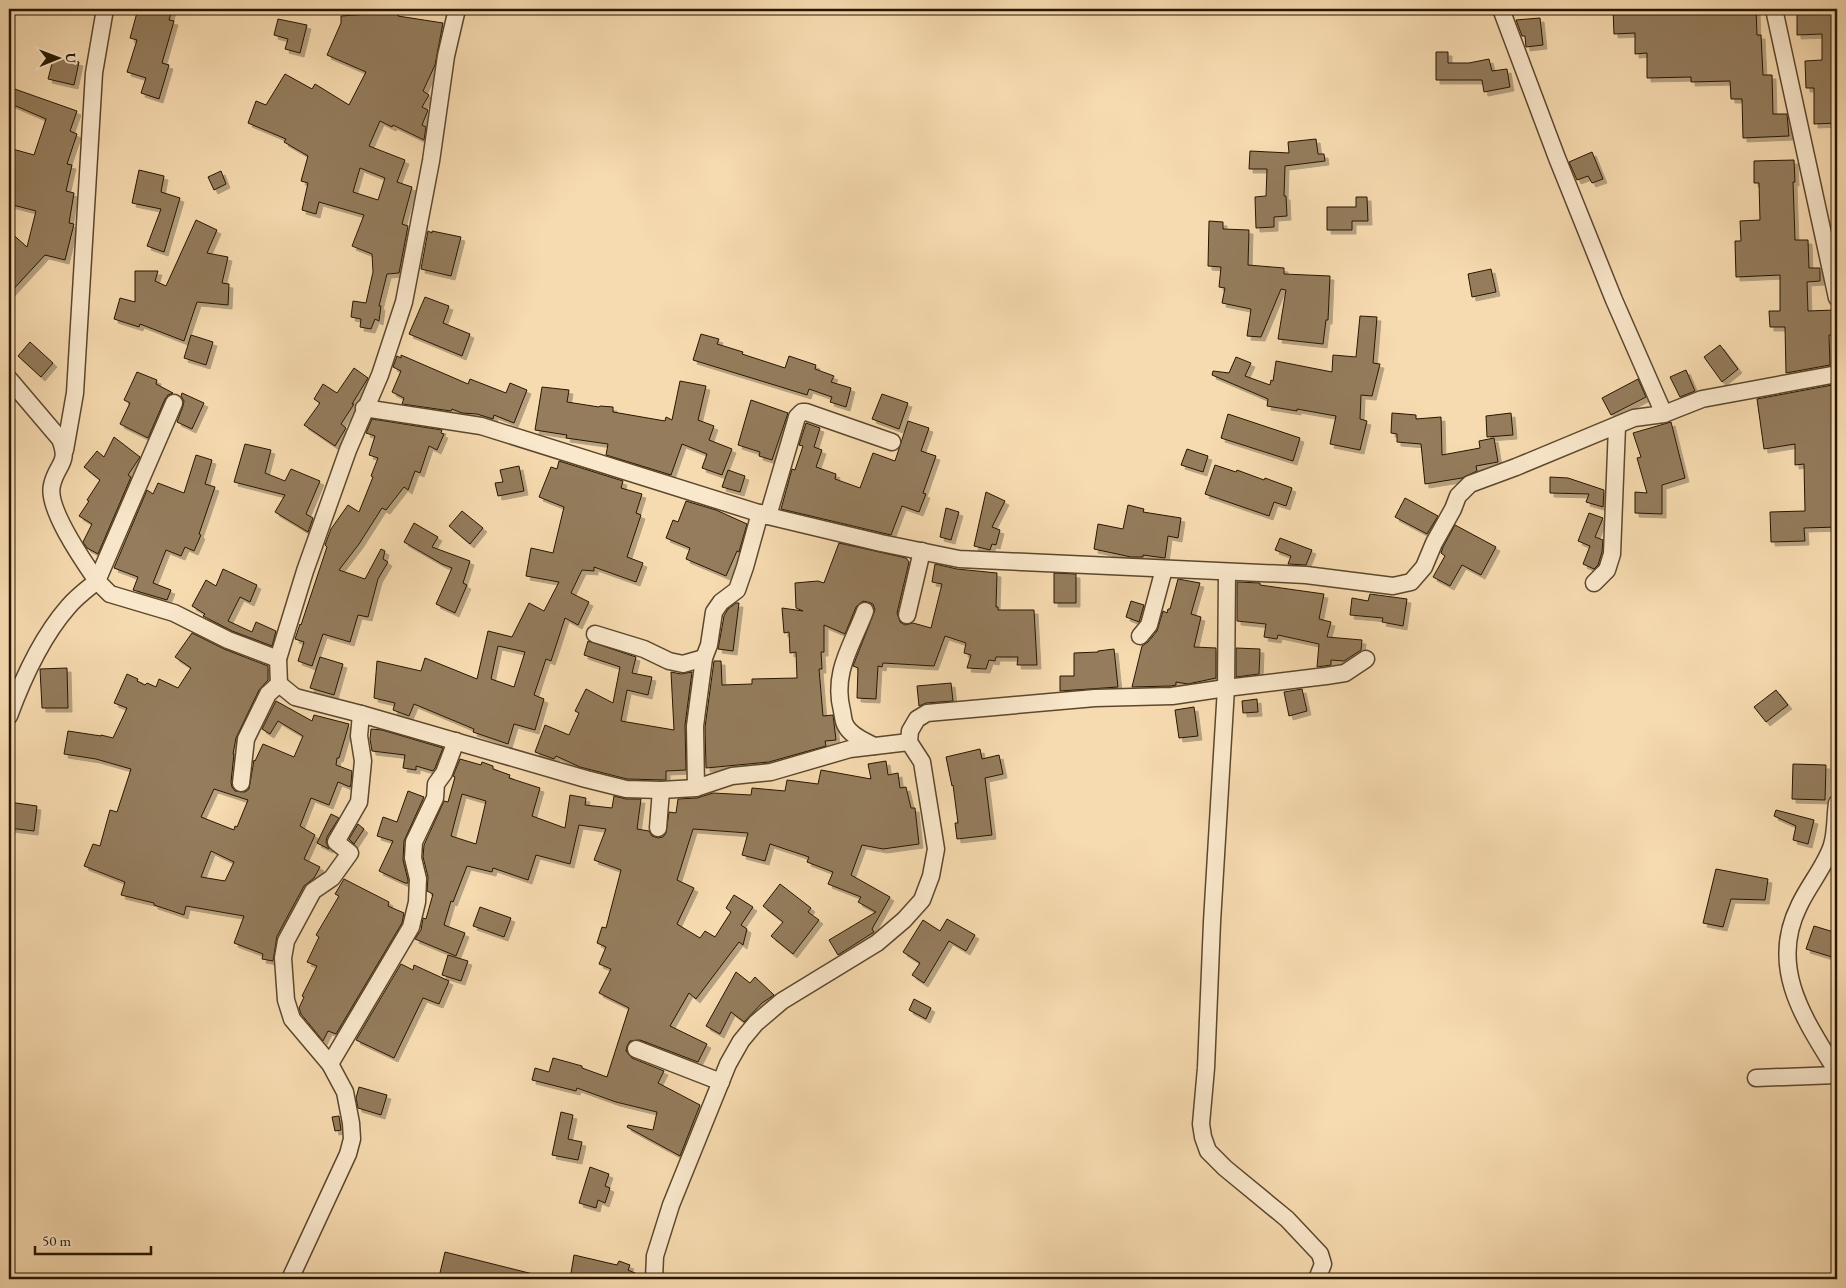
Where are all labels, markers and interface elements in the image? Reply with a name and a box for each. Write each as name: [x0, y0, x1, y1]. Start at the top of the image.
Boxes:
north arrow: [32, 32, 82, 82]
text: U: [62, 52, 80, 64]
scale bar: [35, 1223, 151, 1255]
text: 50 m: [42, 1231, 71, 1250]

